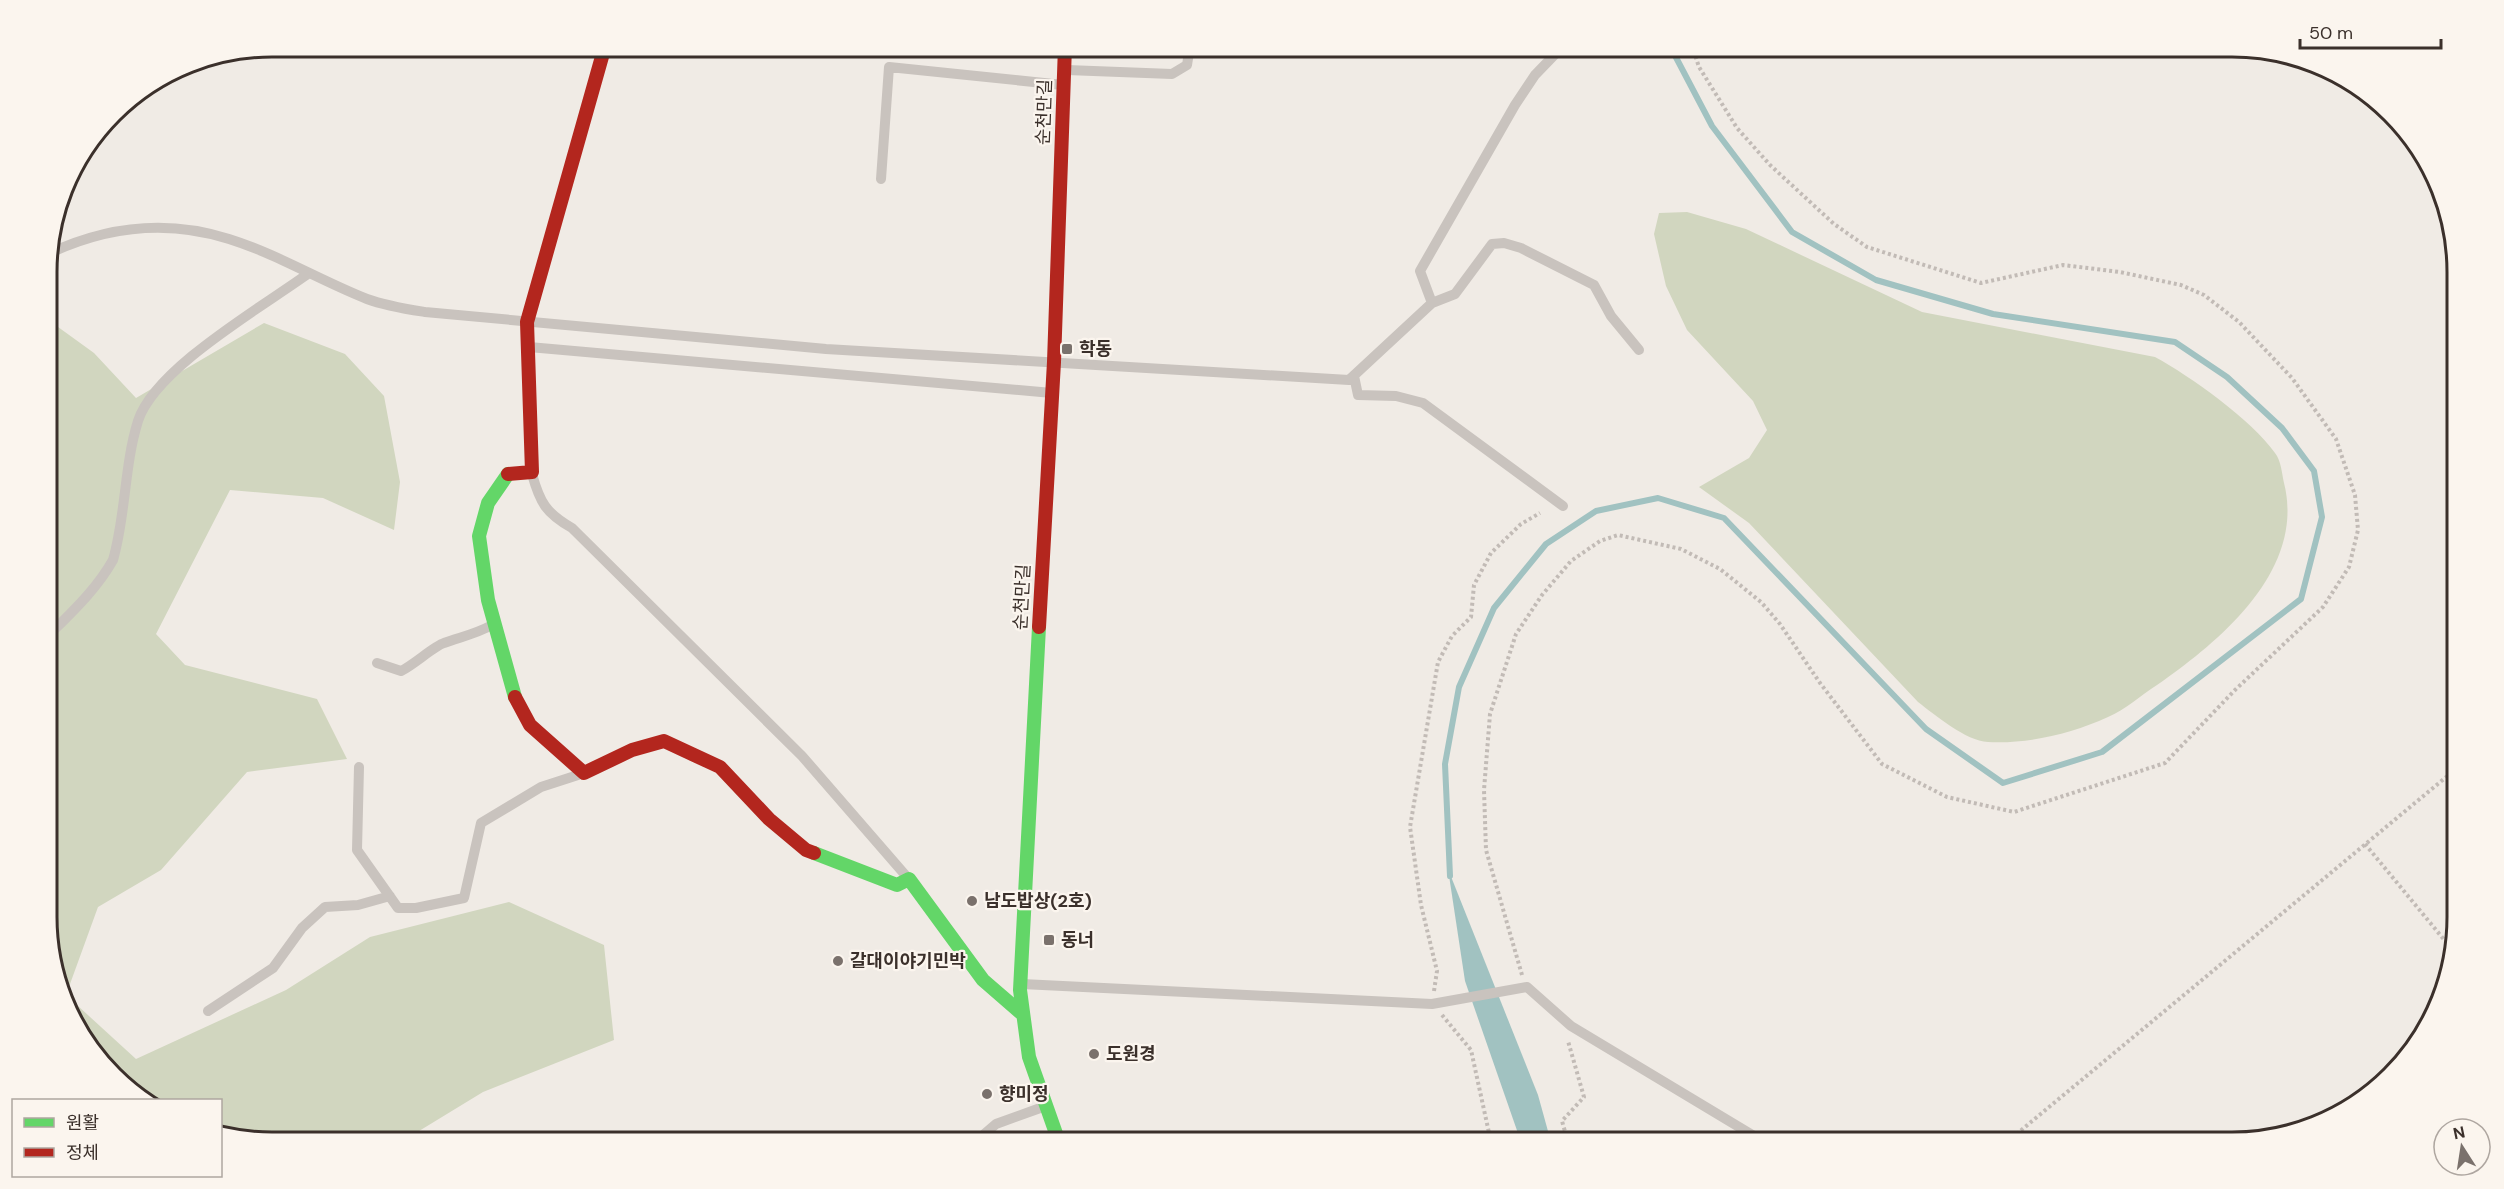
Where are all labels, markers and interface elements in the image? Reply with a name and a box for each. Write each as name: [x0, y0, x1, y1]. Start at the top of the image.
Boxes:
scale bar: [2300, 12, 2441, 50]
text: 50 m: [2309, 21, 2353, 45]
street label: 순천만길: [1031, 78, 1057, 146]
place label: 학동: [1079, 337, 1112, 361]
marker: 학동: [1060, 342, 1074, 356]
street label: 순천만길: [1008, 563, 1036, 631]
place label: 남도밥상(2호): [984, 889, 1092, 913]
marker: 남도밥상(2호): [965, 894, 979, 908]
place label: 동너: [1061, 928, 1094, 952]
marker: 동너: [1042, 933, 1056, 947]
place label: 갈대이야기민박: [850, 949, 966, 973]
marker: 갈대이야기민박: [831, 954, 845, 968]
place label: 도원경: [1106, 1042, 1156, 1066]
marker: 도원경: [1087, 1047, 1101, 1061]
place label: 향미정: [999, 1082, 1049, 1106]
marker: 향미정: [980, 1087, 994, 1101]
legend: [12, 1099, 222, 1177]
text: 원활: [66, 1111, 99, 1135]
north arrow: [2432, 1117, 2492, 1177]
text: N: [2451, 1121, 2467, 1144]
text: 정체: [66, 1141, 99, 1165]

